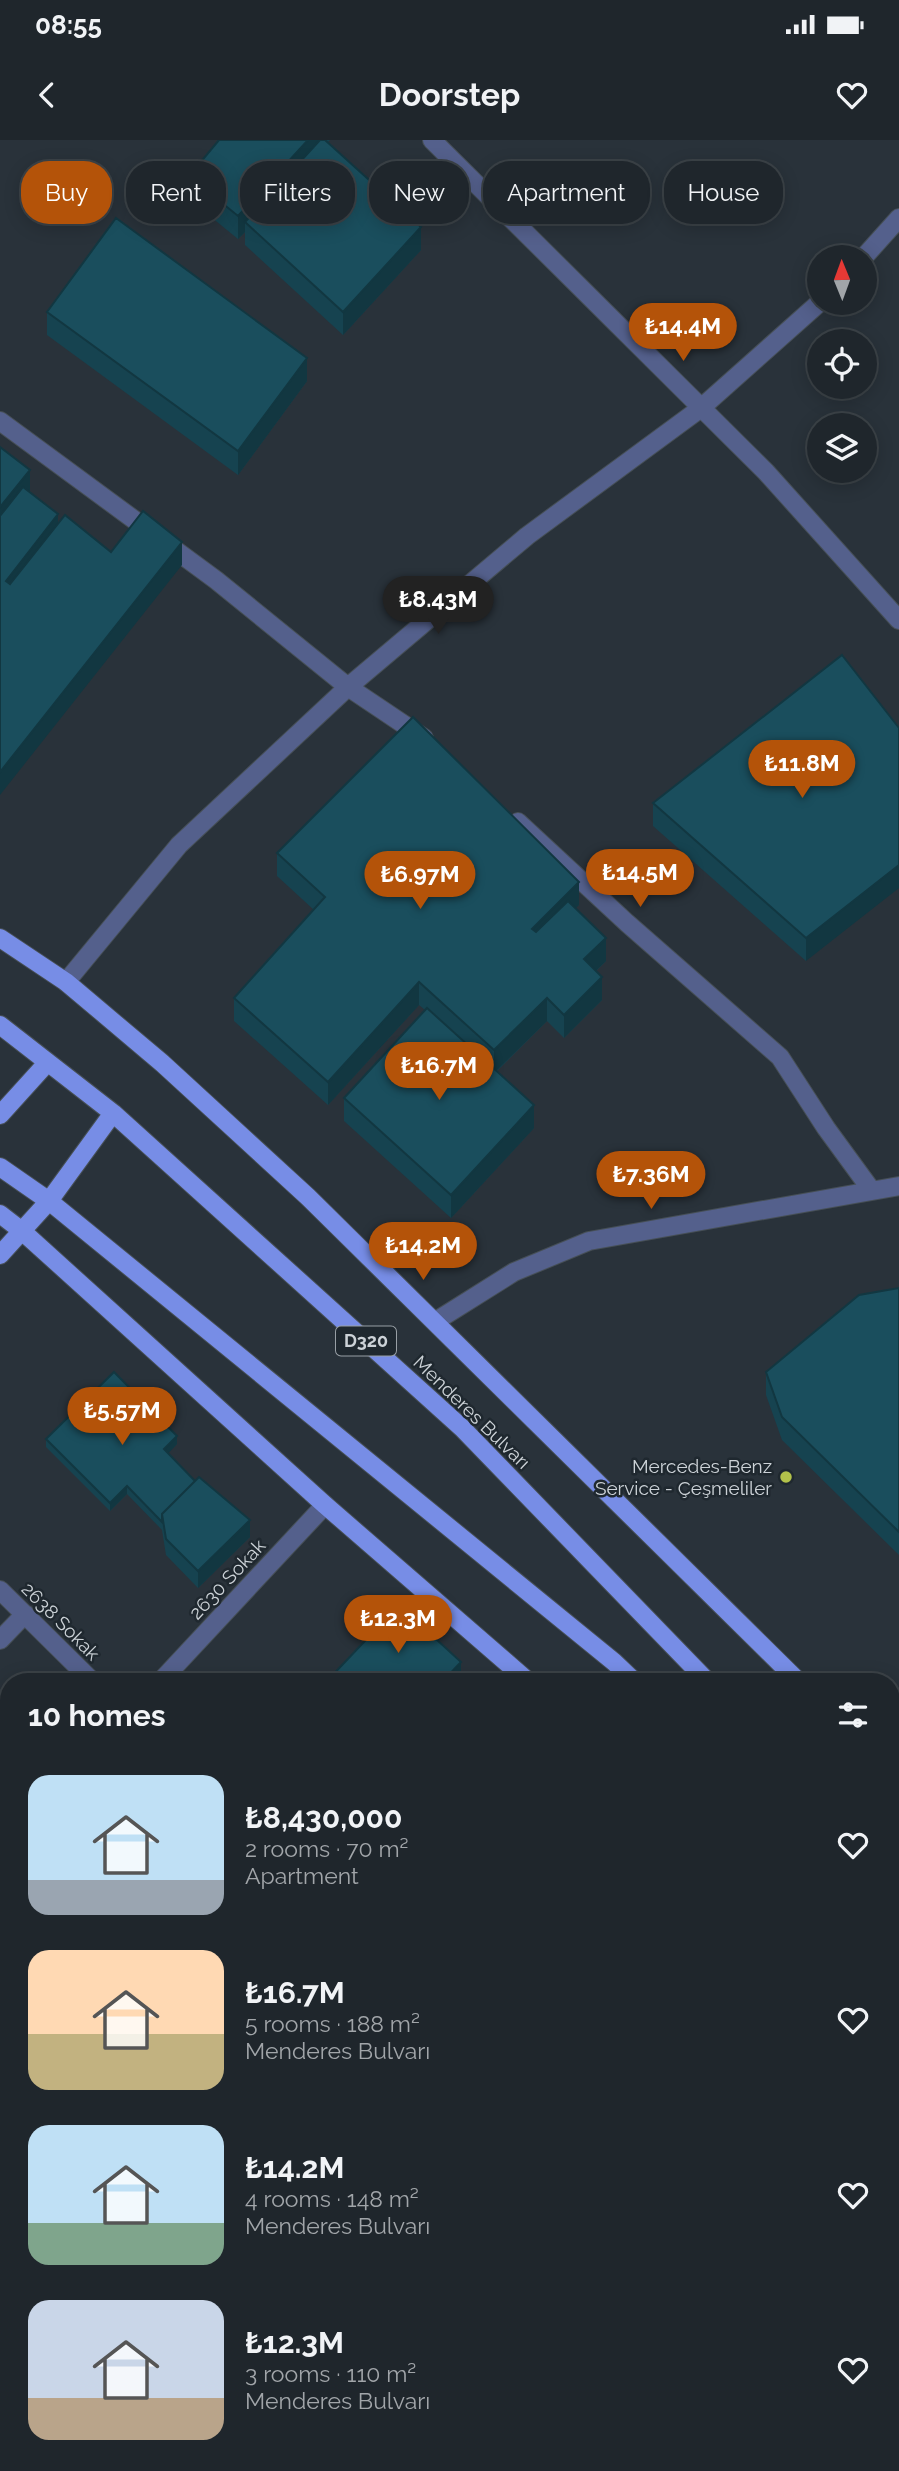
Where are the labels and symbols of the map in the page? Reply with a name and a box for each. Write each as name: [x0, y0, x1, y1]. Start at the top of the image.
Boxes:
north arrow: [807, 245, 877, 315]
pin: ₺14.4M: [626, 304, 740, 363]
pin: ₺8.43M: [381, 576, 495, 636]
pin: ₺11.8M: [745, 740, 859, 800]
pin: ₺14.5M: [583, 850, 697, 909]
pin: ₺6.97M: [363, 852, 477, 911]
pin: ₺16.7M: [382, 1042, 496, 1102]
pin: ₺7.36M: [594, 1152, 708, 1211]
pin: ₺14.2M: [366, 1222, 480, 1282]
road number: D320: [336, 1326, 396, 1356]
street label: Menderes Bulvarı: [409, 1351, 535, 1473]
pin: ₺5.57M: [65, 1388, 179, 1447]
place label: Mercedes-Benz Service - Çeşmeliler: [595, 1455, 772, 1499]
marker: Mercedes-Benz Service - Çeşmeliler: [778, 1469, 794, 1485]
street label: 2630 Sokak: [184, 1534, 270, 1624]
street label: 2638 Sokak: [18, 1578, 104, 1664]
pin: ₺12.3M: [341, 1596, 455, 1655]

